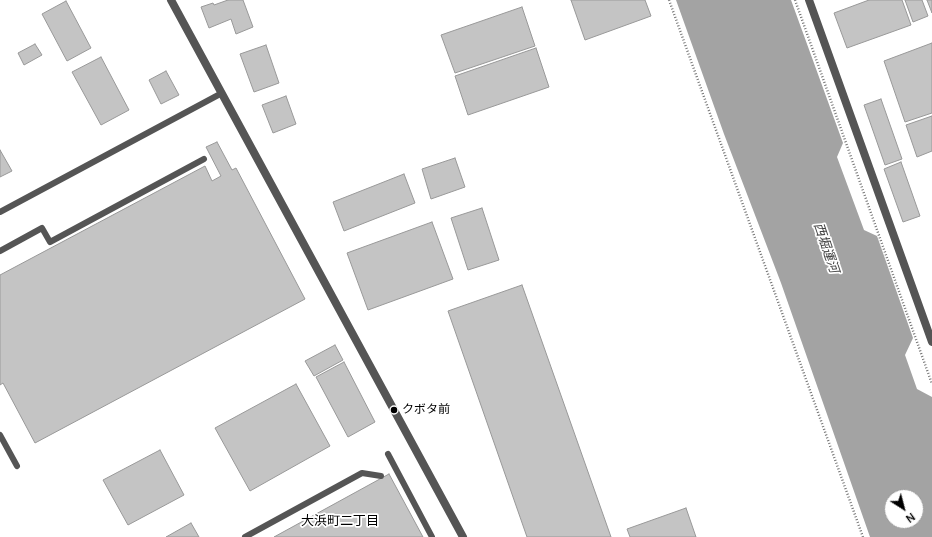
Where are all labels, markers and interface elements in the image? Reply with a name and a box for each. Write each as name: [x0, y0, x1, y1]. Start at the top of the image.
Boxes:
water label: 西堀運河: [810, 221, 842, 275]
place label: クボタ前: [402, 403, 450, 417]
marker: クボタ前: [389, 405, 399, 415]
north arrow: [884, 489, 924, 529]
text: N: [903, 510, 918, 527]
district label: 大浜町二丁目: [301, 513, 379, 529]

